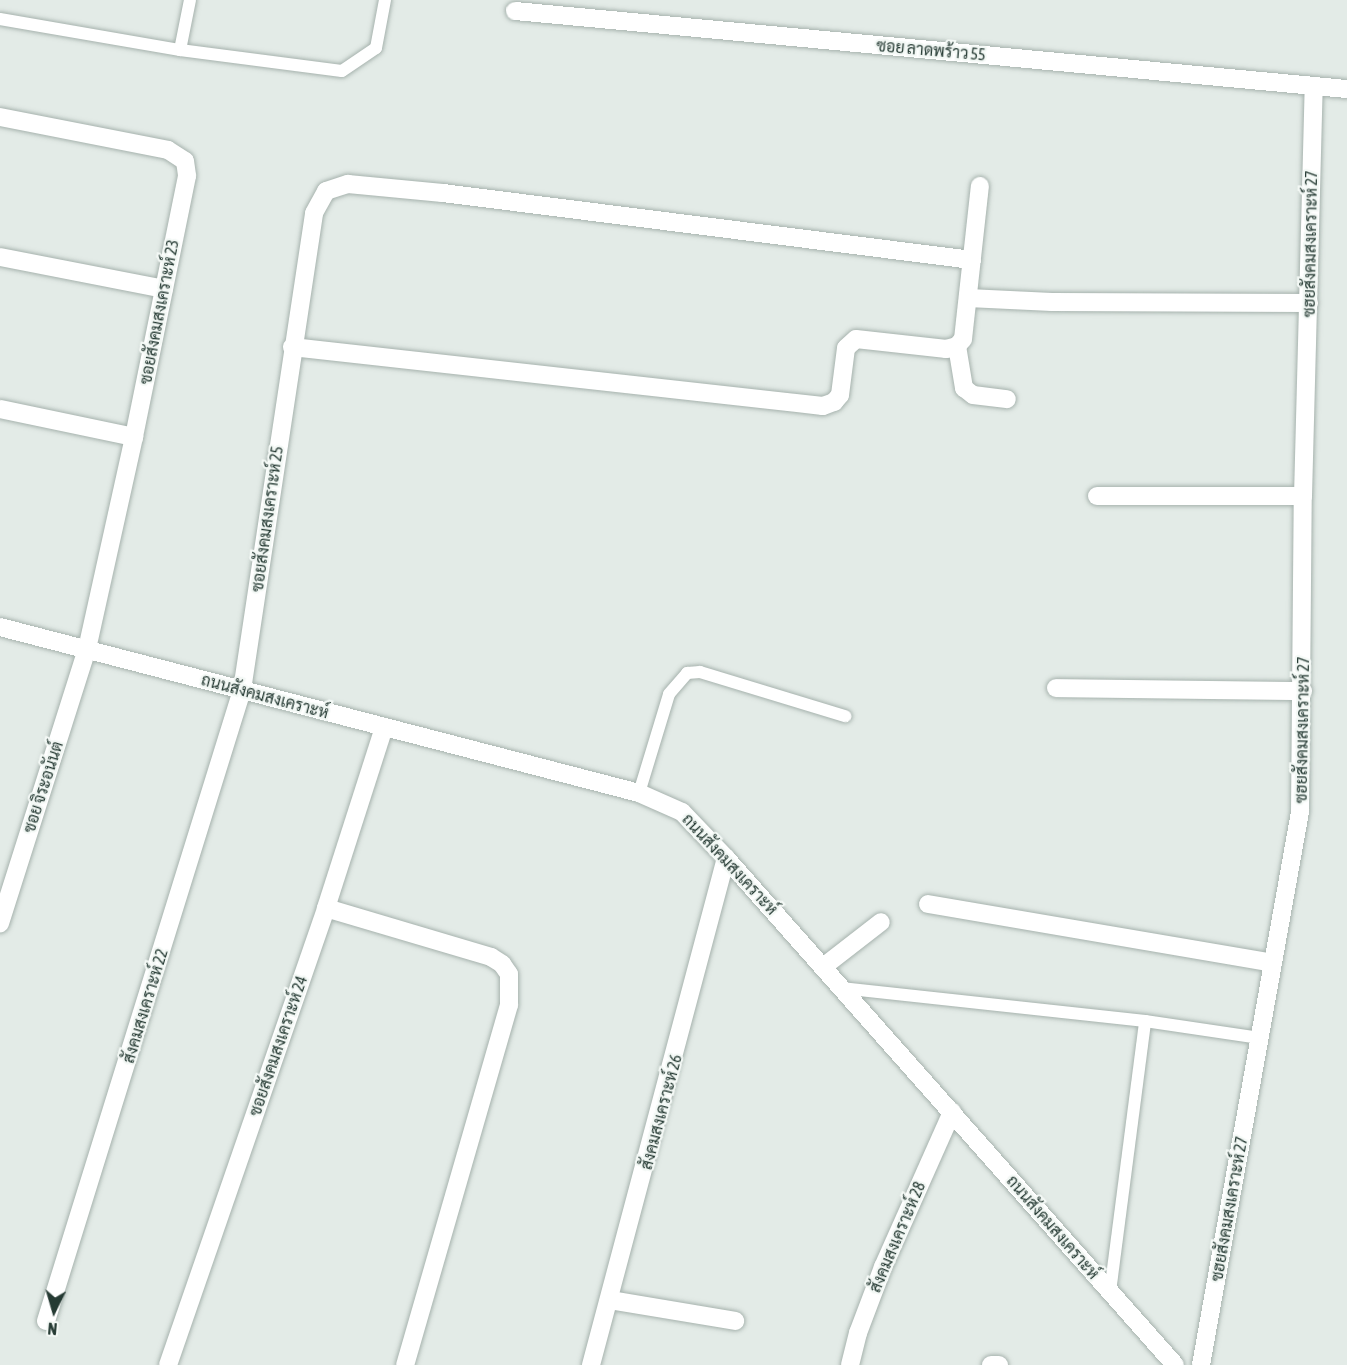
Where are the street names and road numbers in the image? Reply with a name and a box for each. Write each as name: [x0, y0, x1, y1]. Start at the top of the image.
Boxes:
street label: ซอย ลาดพร้าว 55: [876, 36, 986, 64]
street label: ซฮยสังคมสงเคราะห์ 27: [1299, 171, 1321, 317]
street label: ซอยสังคมสงเคราะห์ 23: [136, 238, 182, 386]
street label: ซอยสังคมสงเคราะห์ 25: [247, 445, 287, 593]
street label: ซฮยสังคมสงเคราะห์ 27: [1291, 657, 1313, 803]
street label: ถนนสังคมสงเคราะห์: [199, 670, 331, 722]
street label: ซอย จิระอนันต์: [19, 739, 67, 835]
street label: ถนนสังคมสงเคราะห์: [678, 810, 782, 918]
street label: สังคมสงเคราะห์ 22: [118, 946, 172, 1066]
street label: ซอยสังคมสงเคราะห์ 24: [245, 973, 311, 1119]
street label: สังคมสงเคราะห์ 26: [636, 1052, 686, 1172]
street label: ซฮยสังคมสงเคราะห์ 27: [1207, 1135, 1251, 1283]
street label: ถนนสังคมสงเคราะห์: [1003, 1171, 1103, 1283]
street label: สังคมสงเคราะห์ 28: [865, 1179, 929, 1295]

